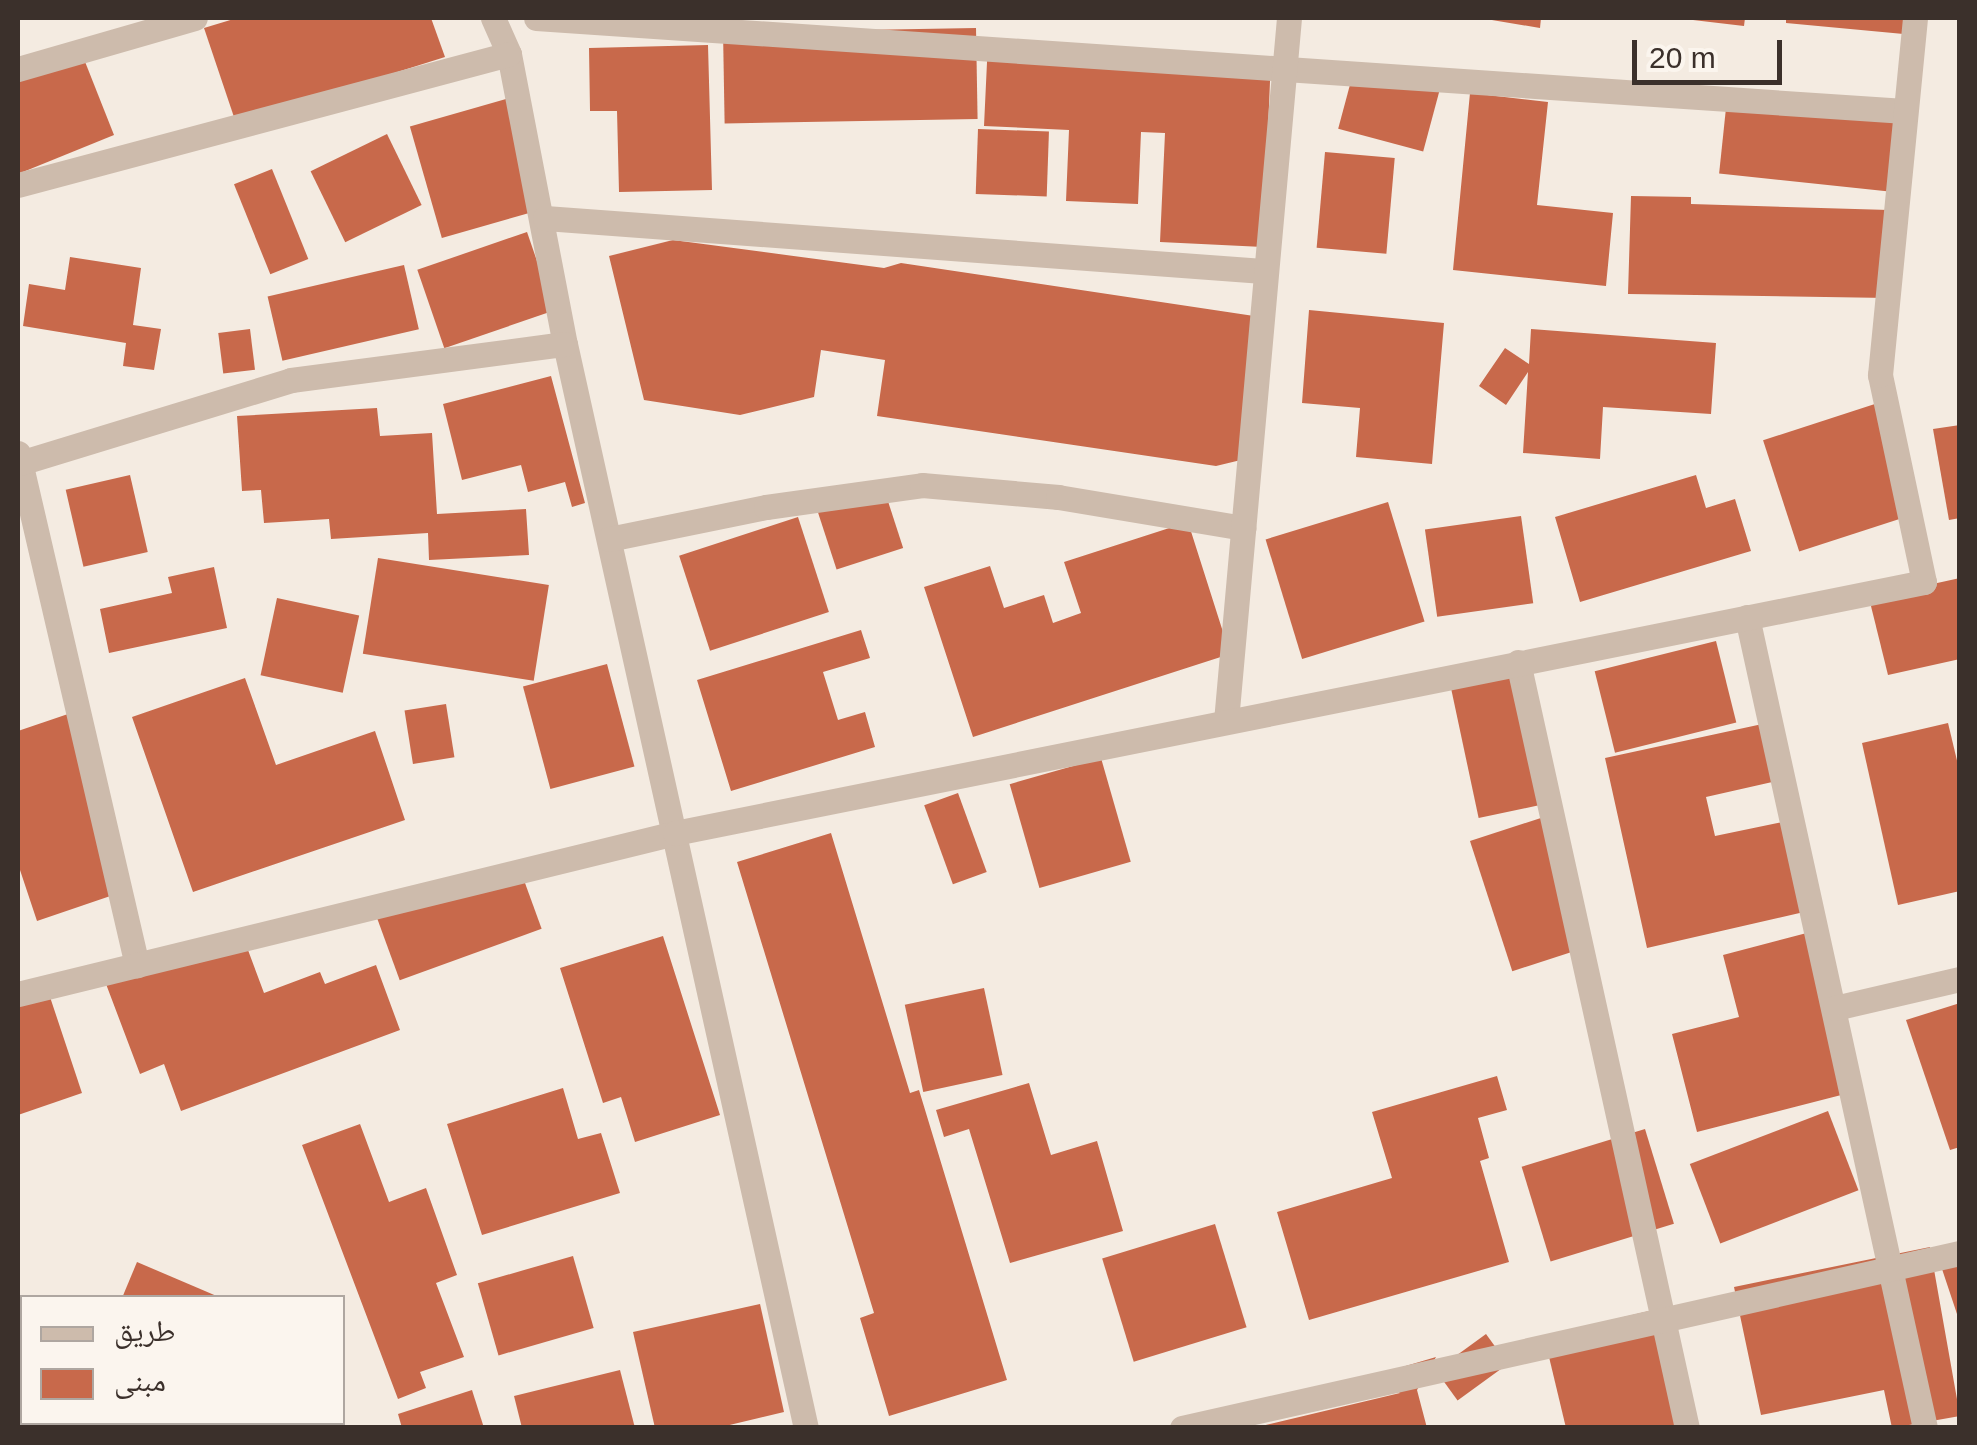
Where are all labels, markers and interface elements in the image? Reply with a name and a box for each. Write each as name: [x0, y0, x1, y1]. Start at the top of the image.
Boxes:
scale bar: [1637, 20, 1787, 82]
text: 20 m: [1649, 41, 1716, 74]
legend: [20, 1295, 345, 1425]
text: طريق: [114, 1314, 175, 1347]
text: مبنى: [114, 1364, 166, 1397]

